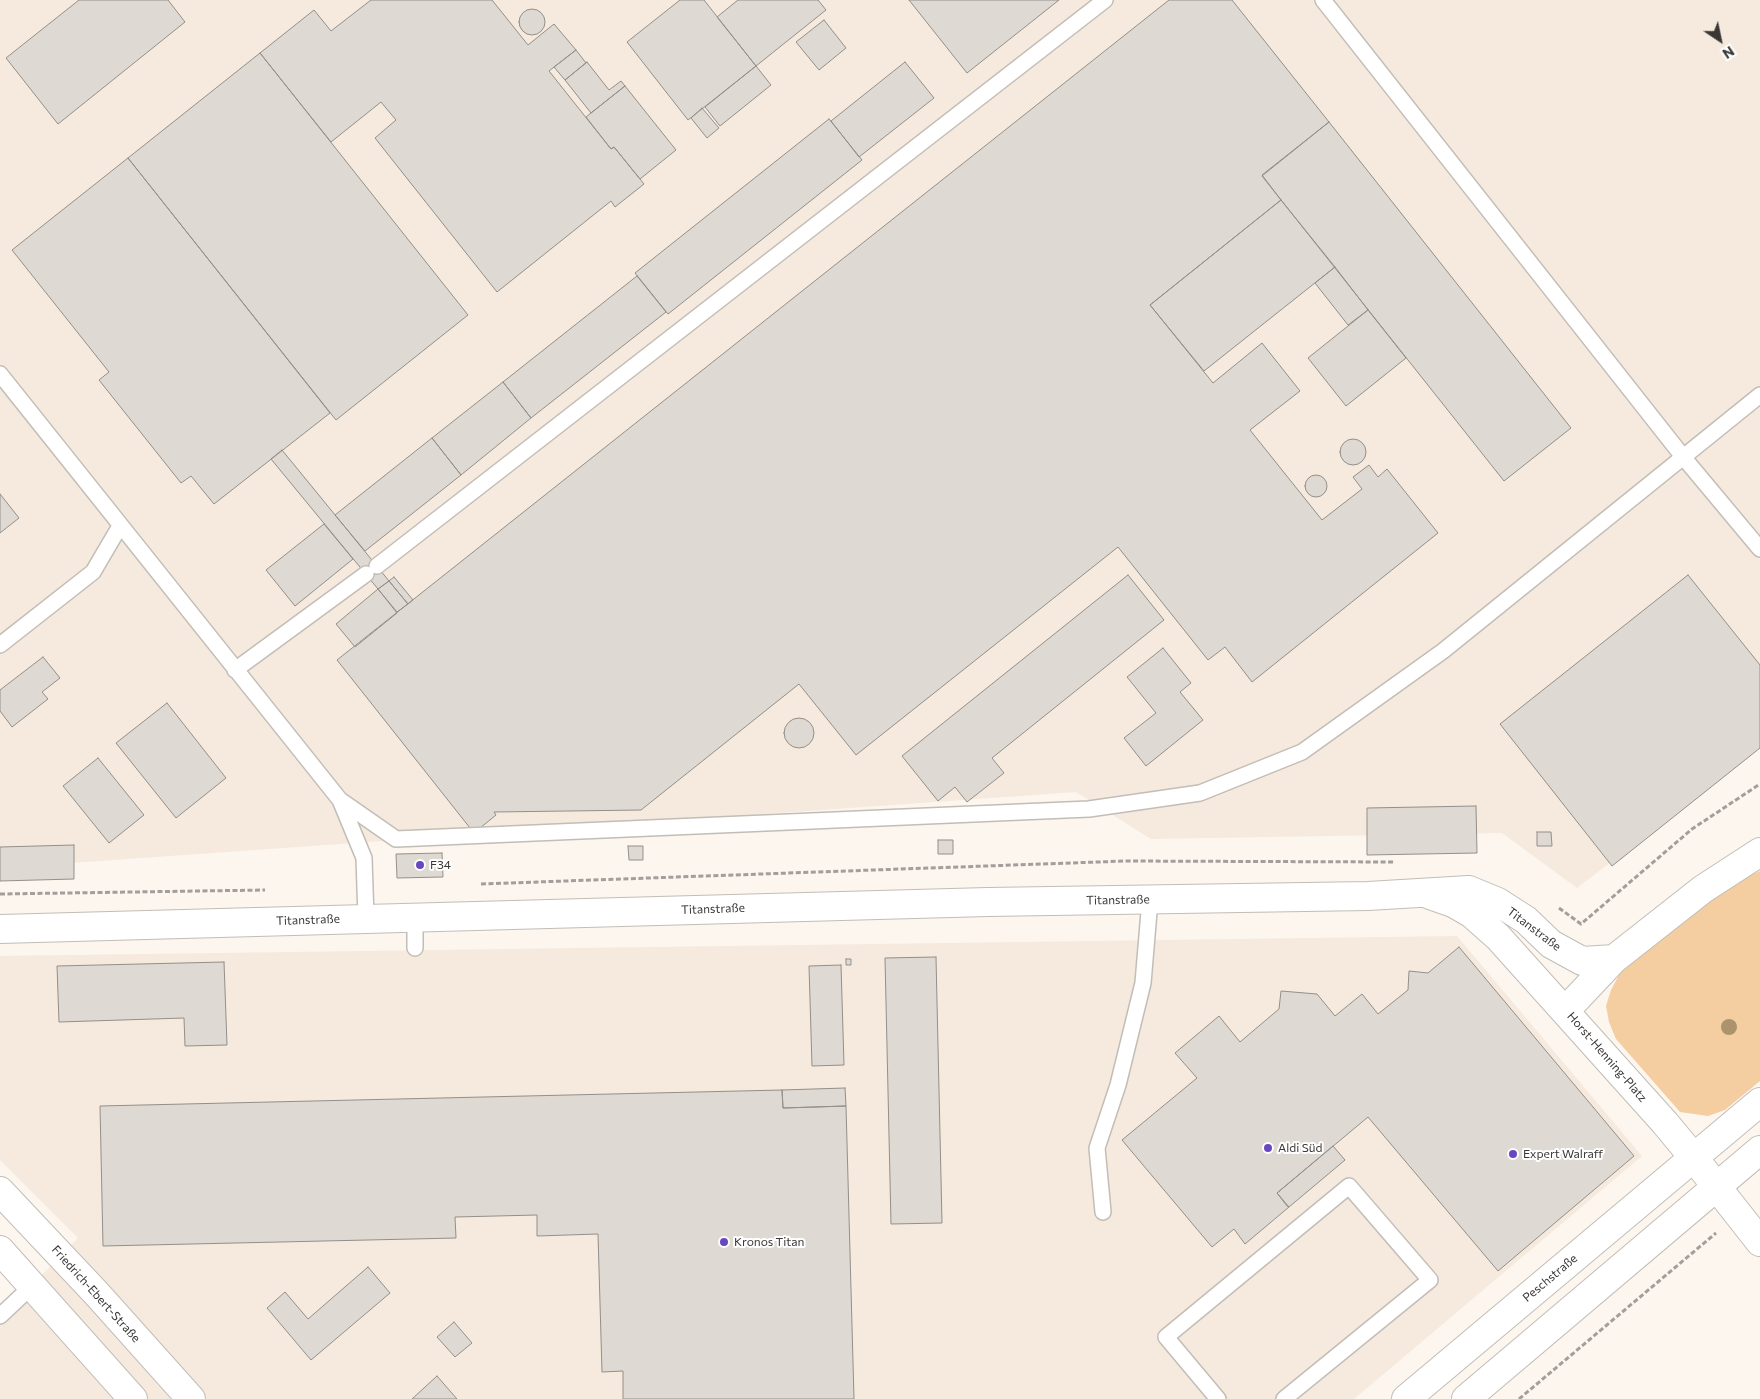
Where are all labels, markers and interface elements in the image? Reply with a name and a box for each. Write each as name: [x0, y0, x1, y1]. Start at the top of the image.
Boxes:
north arrow: [1695, 15, 1745, 65]
text: N: [1720, 43, 1738, 63]
place label: F34: [430, 858, 451, 872]
marker: F34: [414, 859, 426, 871]
street label: Titanstraße: [1086, 892, 1150, 908]
street label: Titanstraße: [681, 901, 745, 917]
street label: Titanstraße: [1504, 904, 1564, 954]
street label: Titanstraße: [276, 912, 340, 928]
street label: Horst-Henning-Platz: [1564, 1009, 1650, 1105]
place label: Aldi Süd: [1278, 1141, 1322, 1155]
marker: Aldi Süd: [1262, 1142, 1274, 1154]
place label: Expert Walraff: [1523, 1147, 1603, 1161]
marker: Expert Walraff: [1507, 1148, 1519, 1160]
place label: Kronos Titan: [734, 1235, 804, 1249]
marker: Kronos Titan: [718, 1236, 730, 1248]
street label: Friedrich-Ebert-Straße: [49, 1243, 143, 1345]
street label: Peschstraße: [1520, 1251, 1580, 1305]

